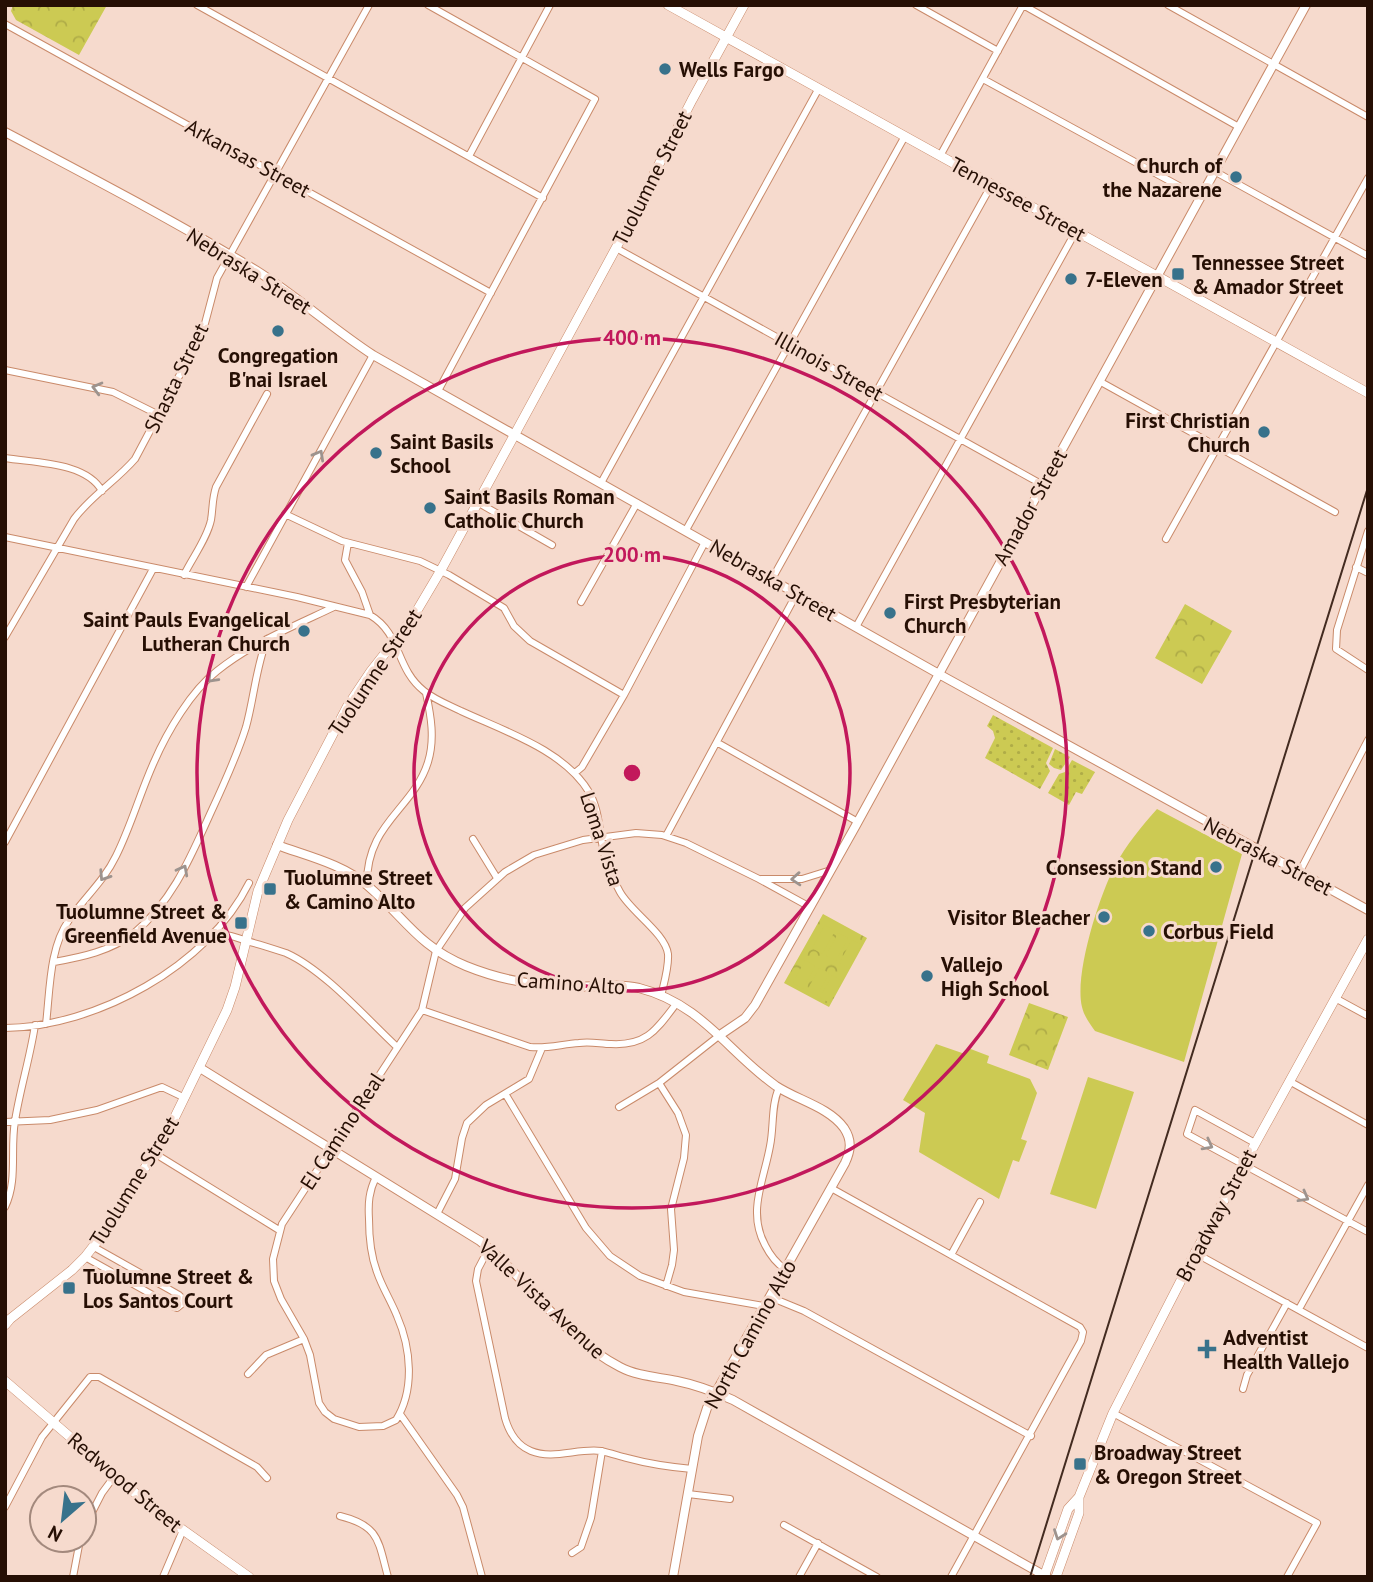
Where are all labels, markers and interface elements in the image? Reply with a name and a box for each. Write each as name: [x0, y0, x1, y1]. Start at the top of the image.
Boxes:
place label: Wells Fargo: [679, 56, 784, 83]
marker: Wells Fargo: [657, 61, 673, 77]
street label: Tuolumne Street: [606, 106, 698, 250]
street label: Arkansas Street: [181, 113, 315, 203]
street label: Tennessee Street: [945, 151, 1091, 247]
place label: Church of the Nazarene: [1103, 152, 1223, 203]
marker: Church of the Nazarene: [1228, 169, 1244, 185]
street label: Nebraska Street: [182, 222, 316, 320]
place label: Tennessee Street & Amador Street: [1192, 249, 1345, 300]
place label: 7-Eleven: [1085, 266, 1163, 293]
marker: Tennessee Street & Amador Street: [1170, 266, 1186, 282]
marker: 7-Eleven: [1063, 271, 1079, 287]
street label: Shasta Street: [138, 319, 214, 437]
marker: Congregation B'nai Israel: [270, 323, 286, 339]
text: 400 m: [603, 324, 661, 351]
street label: Illinois Street: [770, 325, 888, 407]
place label: Congregation B'nai Israel: [218, 342, 338, 393]
one-way arrow: [91, 382, 103, 396]
place label: First Christian Church: [1125, 407, 1250, 458]
marker: First Christian Church: [1256, 424, 1272, 440]
place label: Saint Basils School: [390, 428, 494, 479]
street label: Amador Street: [987, 444, 1073, 570]
marker: Saint Basils School: [368, 445, 384, 461]
one-way arrow: [311, 449, 324, 462]
place label: Saint Basils Roman Catholic Church: [444, 483, 615, 534]
marker: Saint Basils Roman Catholic Church: [422, 500, 438, 516]
street label: Nebraska Street: [705, 533, 841, 627]
text: 200 m: [603, 541, 661, 568]
place label: First Presbyterian Church: [904, 588, 1061, 639]
street label: Tuolumne Street: [322, 603, 428, 741]
marker: First Presbyterian Church: [882, 605, 898, 621]
place label: Saint Pauls Evangelical Lutheran Church: [83, 606, 291, 657]
marker: Saint Pauls Evangelical Lutheran Church: [296, 623, 312, 639]
one-way arrow: [207, 669, 220, 682]
centre of rings: [620, 761, 644, 785]
street label: Loma Vista: [574, 789, 630, 889]
street label: Nebraska Street: [1199, 811, 1337, 901]
place label: Consession Stand: [1046, 854, 1202, 881]
marker: Consession Stand: [1208, 859, 1224, 875]
place label: Tuolumne Street & Camino Alto: [284, 864, 433, 915]
one-way arrow: [175, 865, 189, 877]
one-way arrow: [99, 868, 112, 881]
one-way arrow: [790, 871, 801, 886]
marker: Tuolumne Street & Camino Alto: [262, 881, 278, 897]
place label: Tuolumne Street & Greenfield Avenue: [56, 898, 227, 949]
place label: Visitor Bleacher: [947, 904, 1091, 931]
marker: Visitor Bleacher: [1096, 909, 1112, 925]
marker: Tuolumne Street & Greenfield Avenue: [233, 915, 249, 931]
place label: Corbus Field: [1163, 918, 1274, 945]
marker: Corbus Field: [1141, 923, 1157, 939]
place label: Vallejo High School: [940, 951, 1050, 1002]
street label: Camino Alto: [516, 966, 626, 1000]
marker: Vallejo High School: [919, 968, 935, 984]
street label: El Camino Real: [294, 1067, 390, 1195]
street label: Tuolumne Street: [83, 1111, 185, 1251]
one-way arrow: [1201, 1137, 1213, 1150]
street label: Broadway Street: [1170, 1144, 1262, 1286]
one-way arrow: [1296, 1189, 1309, 1202]
street label: Valle Vista Avenue: [472, 1233, 611, 1365]
street label: North Camino Alto: [698, 1255, 802, 1413]
place label: Tuolumne Street & Los Santos Court: [83, 1263, 254, 1314]
marker: Tuolumne Street & Los Santos Court: [61, 1280, 77, 1296]
place label: Adventist Health Vallejo: [1223, 1324, 1349, 1375]
marker: Adventist Health Vallejo: [1197, 1339, 1217, 1359]
street label: Redwood Street: [62, 1426, 188, 1538]
place label: Broadway Street & Oregon Street: [1094, 1439, 1242, 1490]
marker: Broadway Street & Oregon Street: [1072, 1456, 1088, 1472]
north arrow: [28, 1484, 98, 1554]
text: N: [44, 1520, 66, 1548]
one-way arrow: [1053, 1528, 1067, 1540]

